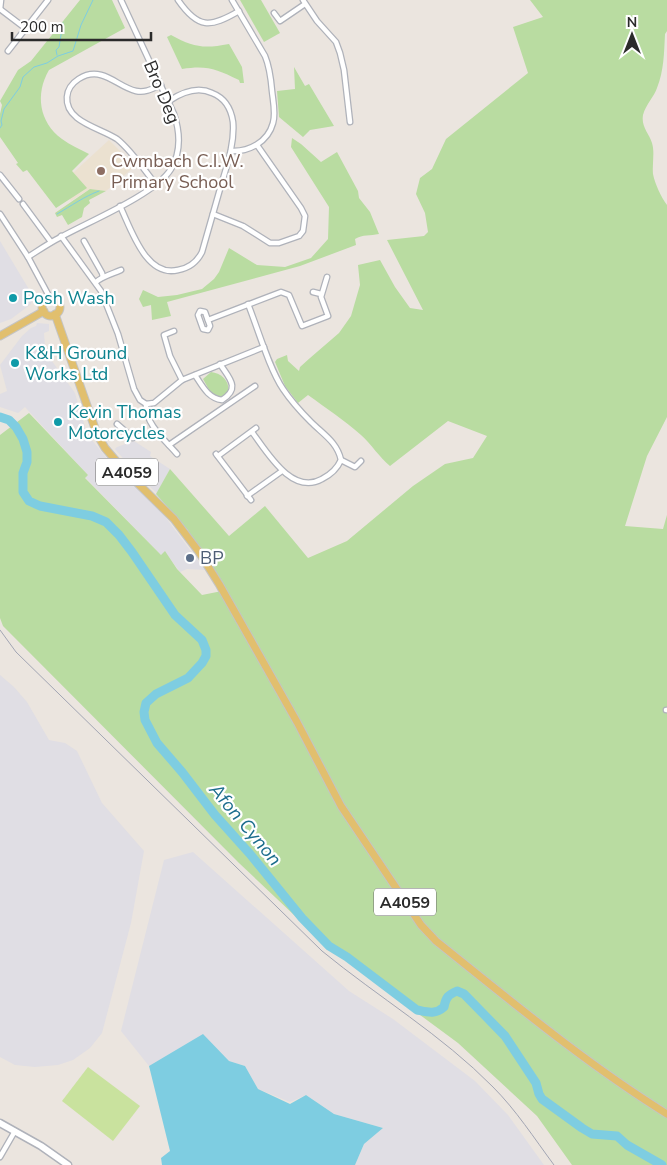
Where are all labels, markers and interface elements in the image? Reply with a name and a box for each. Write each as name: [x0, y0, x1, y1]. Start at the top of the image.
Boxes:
scale bar: [12, 10, 151, 42]
north arrow: [607, 10, 657, 60]
text: N: [627, 13, 637, 32]
text: 200 m: [20, 17, 64, 37]
street label: Bro Deg: [138, 57, 186, 127]
place label: Cwmbach C.I.W. Primary School: [111, 149, 244, 194]
marker: Cwmbach C.I.W. Primary School: [95, 165, 107, 177]
place label: Posh Wash: [23, 286, 115, 310]
marker: Posh Wash: [7, 292, 19, 304]
place label: K&H Ground Works Ltd: [25, 341, 127, 386]
marker: K&H Ground Works Ltd: [9, 357, 21, 369]
place label: Kevin Thomas Motorcycles: [68, 400, 181, 445]
marker: Kevin Thomas Motorcycles: [52, 416, 64, 428]
road number: A4059: [96, 458, 158, 486]
place label: BP: [200, 546, 224, 570]
marker: BP: [184, 552, 196, 564]
water label: Afon Cynon: [202, 777, 287, 871]
road number: A4059: [374, 889, 436, 916]

